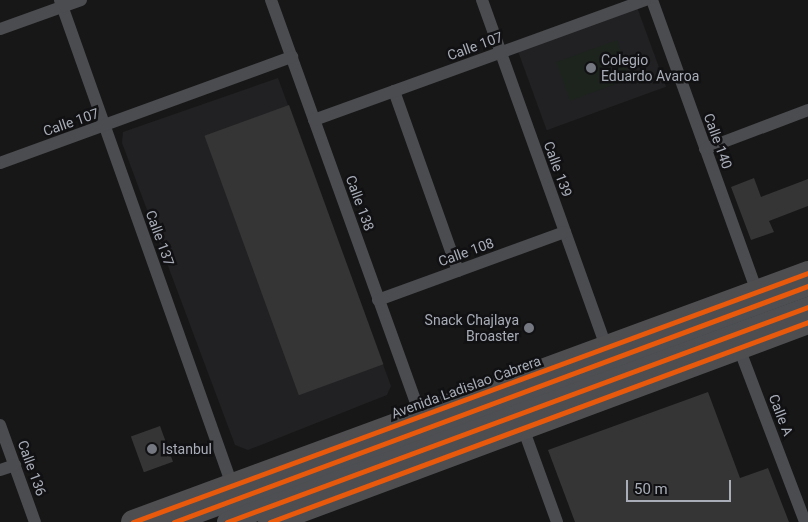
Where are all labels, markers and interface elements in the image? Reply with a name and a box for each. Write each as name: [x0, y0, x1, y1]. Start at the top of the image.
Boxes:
street label: Calle 107: [445, 28, 505, 64]
place label: Colegio Eduardo Avaroa: [601, 52, 699, 84]
marker: Colegio Eduardo Avaroa: [585, 62, 597, 74]
street label: Calle 107: [41, 105, 101, 139]
street label: Calle 140: [700, 111, 736, 171]
street label: Calle 139: [540, 139, 576, 199]
street label: Calle 138: [342, 173, 378, 233]
street label: Calle 137: [142, 208, 178, 268]
street label: Calle 108: [436, 234, 496, 270]
place label: Snack Chajlaya Broaster: [425, 312, 519, 344]
marker: Snack Chajlaya Broaster: [523, 322, 535, 334]
street label: Avenida Ladislao Cabrera: [389, 352, 543, 422]
street label: Calle A: [765, 392, 797, 438]
street label: Calle 136: [14, 438, 50, 498]
place label: Istanbul: [162, 441, 212, 457]
marker: Istanbul: [146, 443, 158, 455]
scale bar: [628, 470, 733, 502]
text: 50 m: [634, 480, 668, 498]

